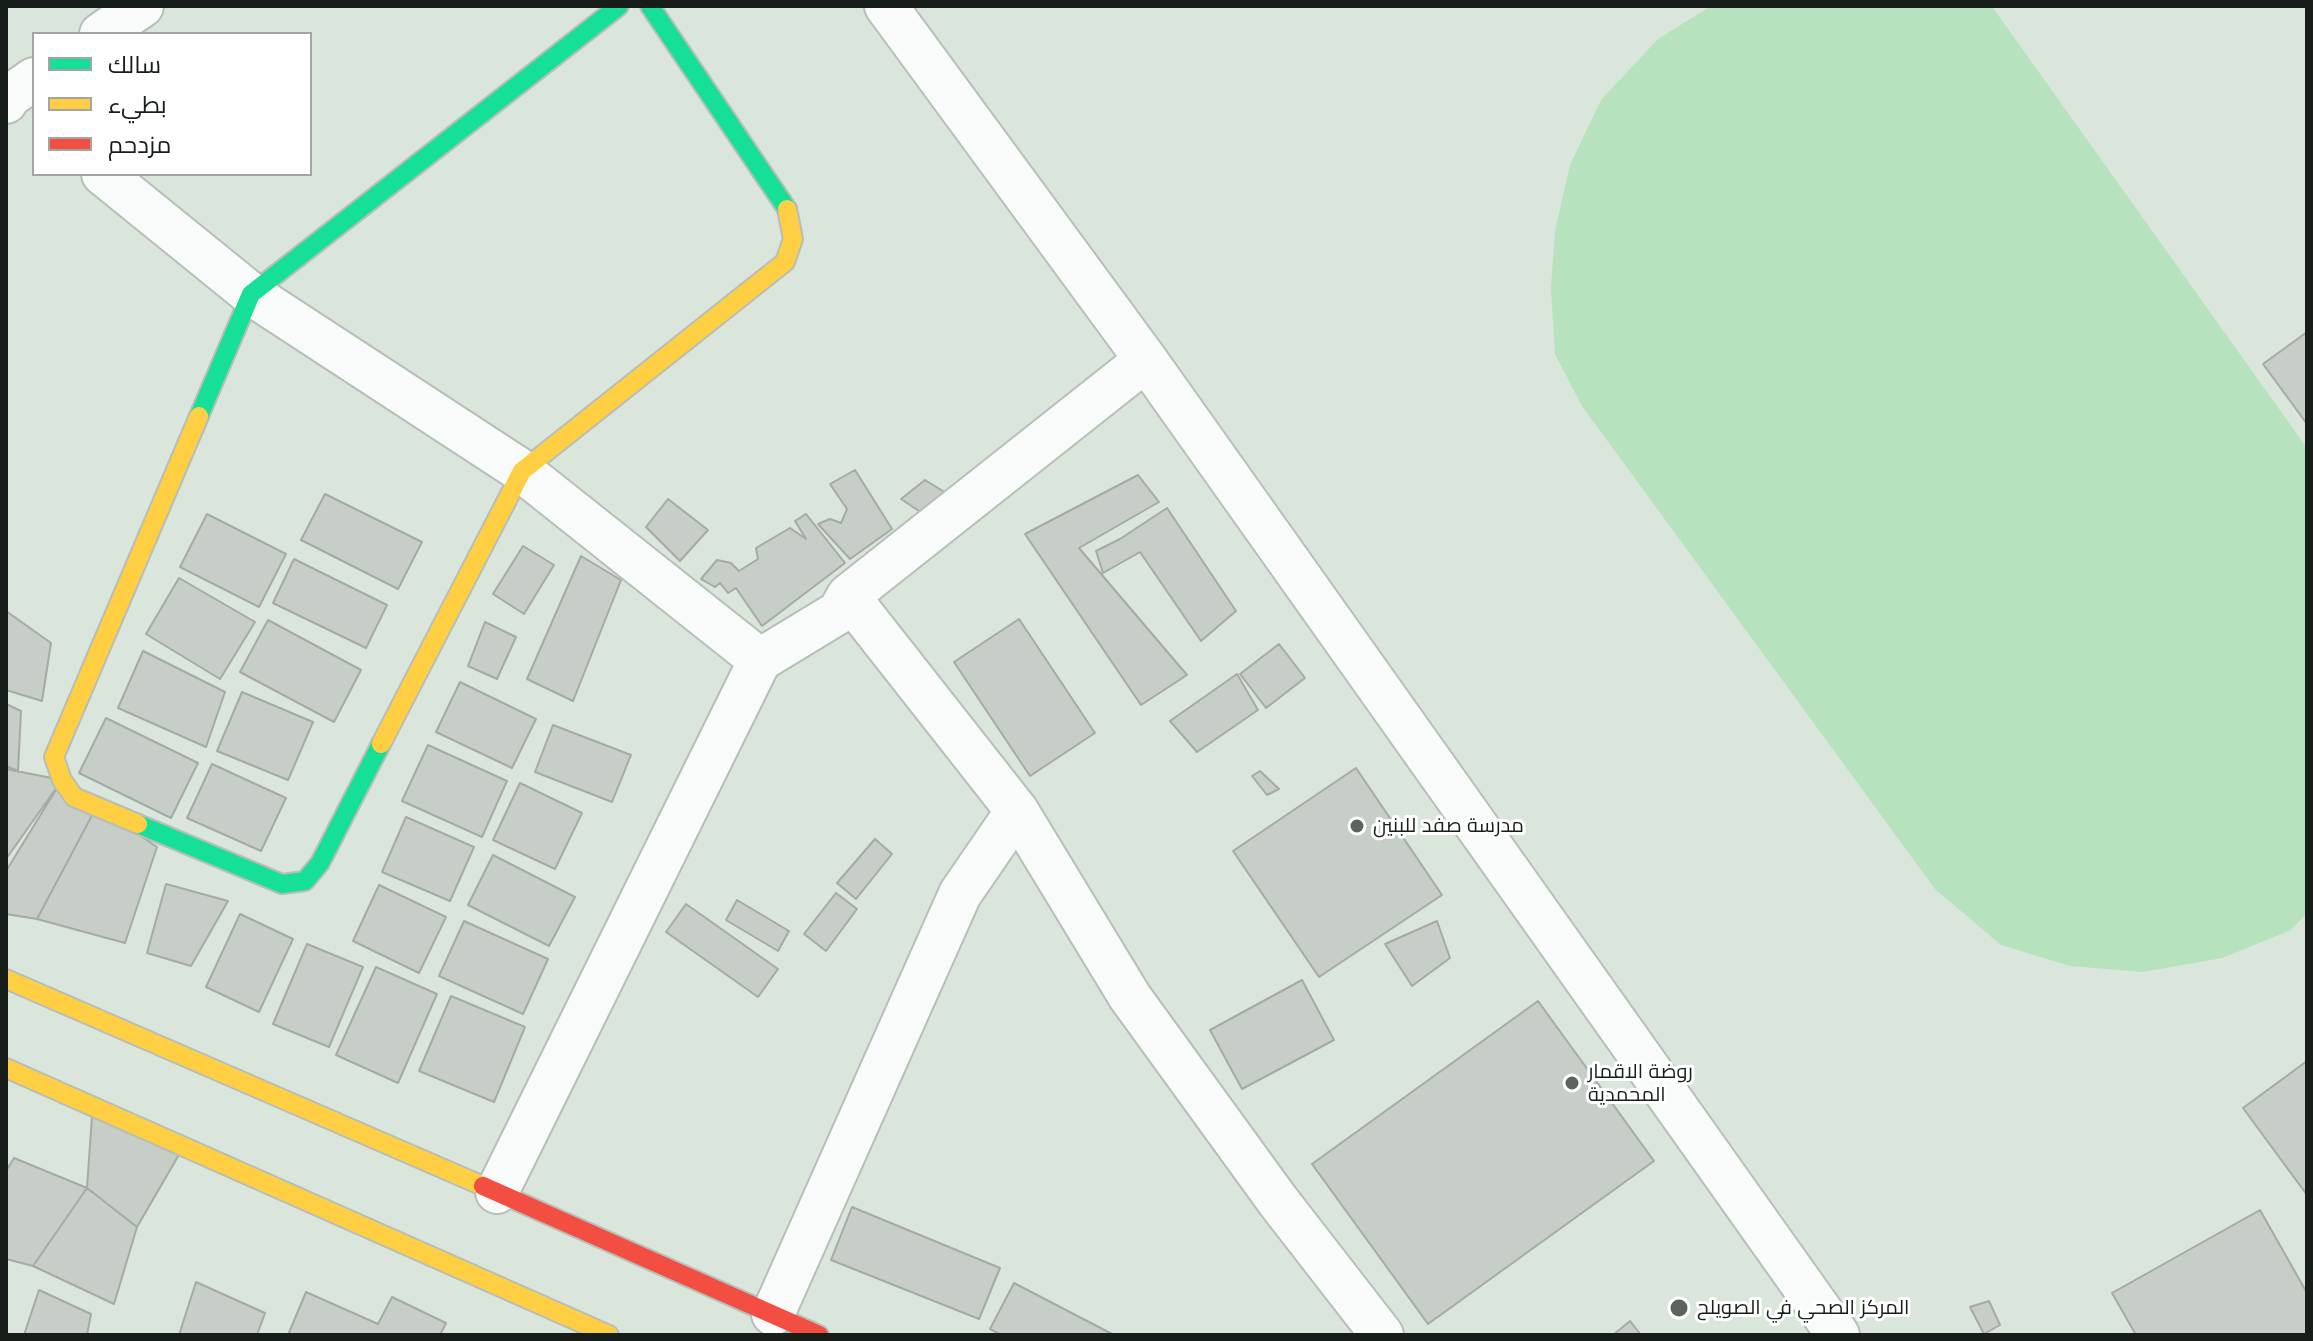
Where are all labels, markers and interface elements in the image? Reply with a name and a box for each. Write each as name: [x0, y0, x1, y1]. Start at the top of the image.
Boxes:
legend: [32, 32, 312, 176]
text: سالك: [108, 49, 161, 79]
text: بطيء: [108, 89, 167, 119]
text: مزدحم: [108, 129, 171, 159]
place label: مدرسة صفد للبنين: [1373, 814, 1524, 838]
marker: مدرسة صفد للبنين: [1348, 817, 1366, 835]
place label: روضة الاقمار المحمدية: [1588, 1060, 1693, 1107]
marker: روضة الاقمار المحمدية: [1563, 1074, 1581, 1092]
place label: المركز الصحي في الصويلح: [1697, 1296, 1909, 1320]
marker: المركز الصحي في الصويلح: [1668, 1297, 1690, 1319]

